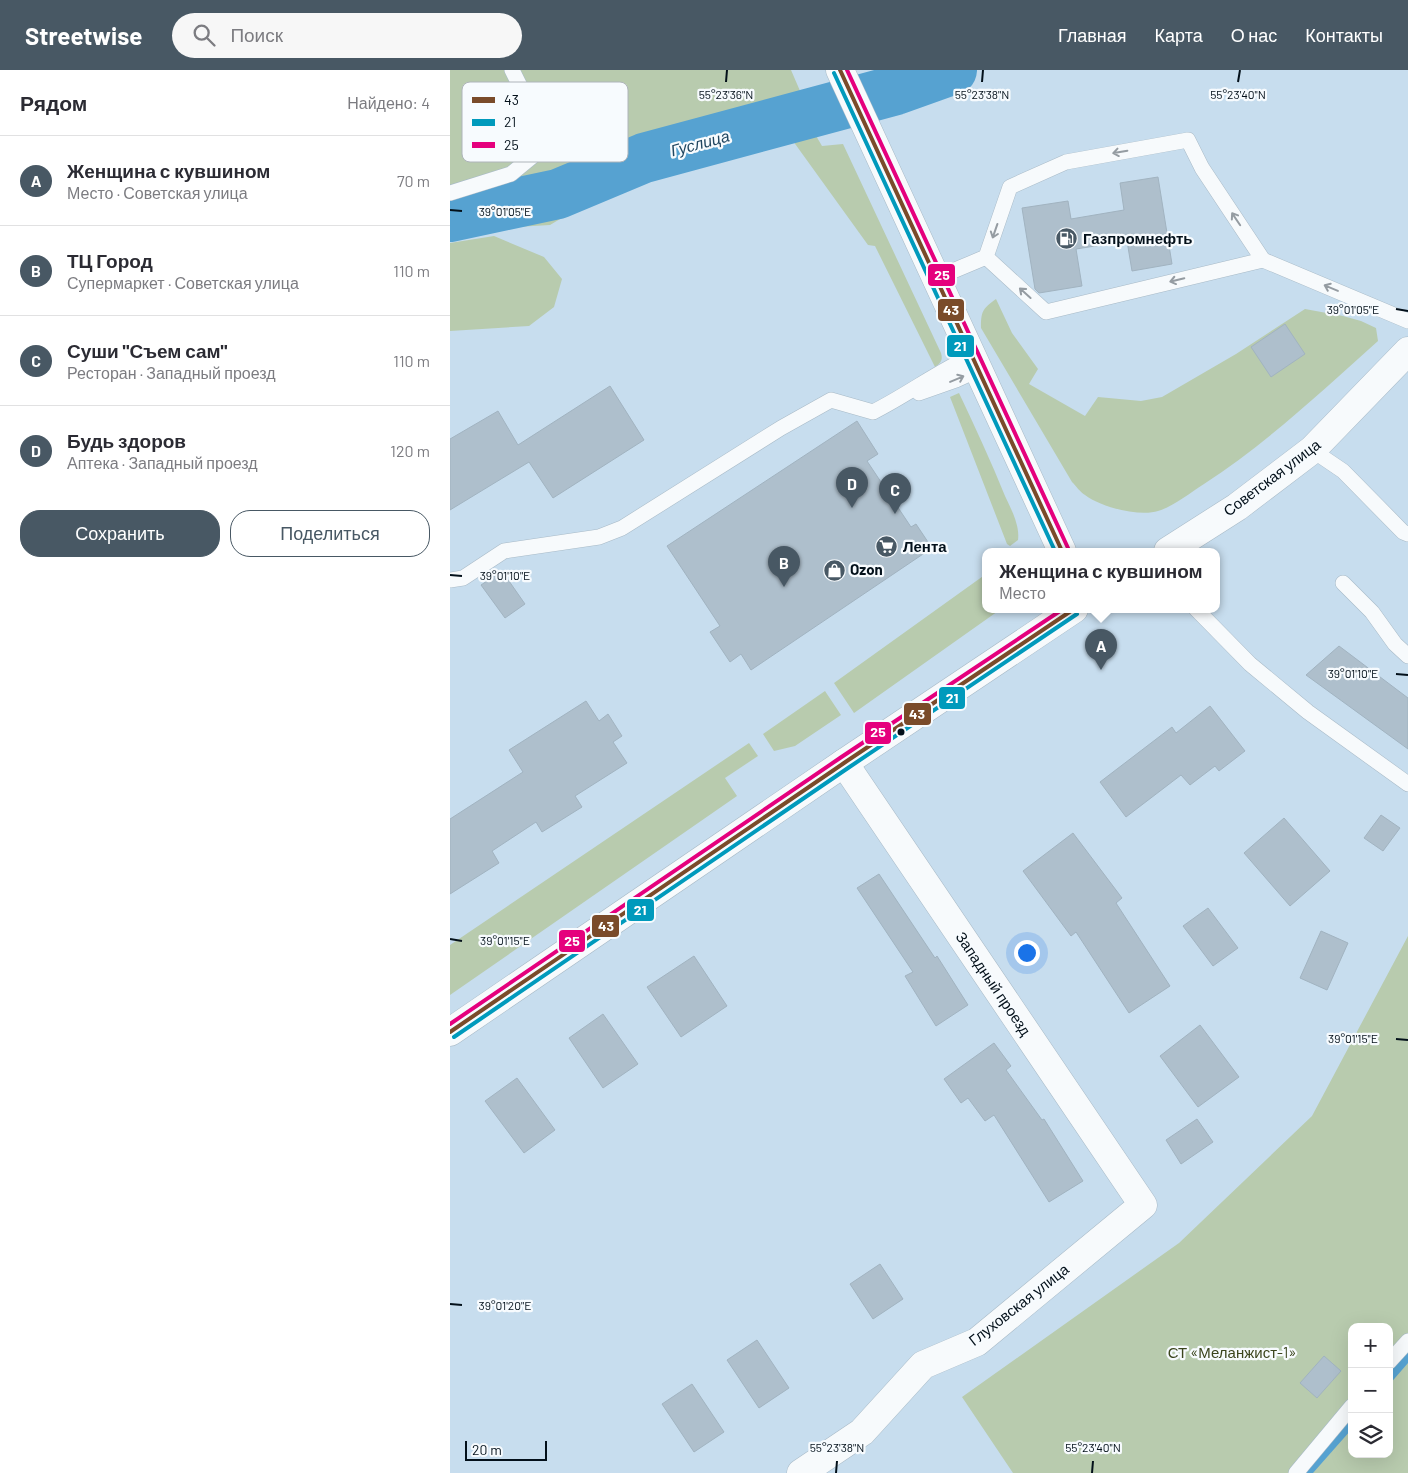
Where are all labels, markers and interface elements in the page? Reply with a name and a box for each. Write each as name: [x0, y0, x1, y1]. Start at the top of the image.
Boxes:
search box: [172, 13, 522, 58]
text: Streetwise: [25, 21, 142, 50]
icon: search: [190, 21, 218, 49]
text: Поиск: [230, 23, 283, 46]
text: Главная: [1058, 24, 1127, 46]
text: Карта: [1155, 24, 1203, 46]
text: О нас: [1231, 24, 1277, 46]
text: Контакты: [1305, 24, 1383, 46]
legend: [462, 82, 628, 162]
text: 55°23'36"N: [699, 87, 753, 101]
text: 55°23'38"N: [955, 87, 1009, 101]
text: 55°23'40"N: [1210, 87, 1266, 101]
text: Рядом: [20, 90, 87, 115]
text: 43: [504, 91, 519, 108]
text: Найдено: 4: [347, 93, 430, 112]
text: 21: [504, 113, 516, 130]
water label: Гуслица: [668, 126, 731, 159]
text: 25: [504, 136, 519, 153]
one-way arrow: [1112, 148, 1128, 157]
text: Женщина с кувшином: [67, 159, 270, 182]
text: A: [31, 171, 41, 190]
text: 70 m: [397, 171, 430, 190]
text: Место · Советская улица: [67, 183, 248, 202]
text: 39°01'05"E: [479, 204, 531, 218]
one-way arrow: [1231, 212, 1241, 226]
one-way arrow: [990, 222, 999, 238]
fuel station icon: Газпромнефть: [1055, 227, 1079, 251]
place label: Газпромнефть: [1083, 229, 1192, 247]
text: ТЦ Город: [67, 249, 153, 272]
text: B: [31, 261, 41, 280]
text: 110 m: [393, 261, 430, 280]
line badge: 25: [927, 263, 956, 287]
text: 25: [934, 266, 950, 283]
text: Супермаркет · Советская улица: [67, 273, 299, 292]
one-way arrow: [1169, 276, 1185, 285]
one-way arrow: [1324, 283, 1339, 292]
one-way arrow: [1018, 287, 1031, 299]
line badge: 43: [937, 298, 965, 322]
text: 43: [943, 301, 959, 318]
text: 39°01'05"E: [1327, 302, 1379, 316]
line badge: 21: [946, 334, 975, 358]
text: 21: [954, 337, 966, 354]
text: Суши "Съем сам": [67, 339, 227, 362]
text: C: [31, 351, 41, 370]
text: 110 m: [393, 351, 430, 370]
text: Ресторан · Западный проезд: [67, 363, 276, 382]
one-way arrow: [949, 374, 964, 384]
text: Будь здоров: [67, 429, 186, 452]
street label: Советская улица: [1219, 435, 1324, 519]
text: D: [31, 441, 41, 460]
text: 120 m: [390, 441, 430, 460]
text: Аптека · Западный проезд: [67, 453, 258, 472]
pin: D: [836, 467, 868, 508]
pin: C: [879, 473, 911, 514]
button: Сохранить: [20, 510, 220, 557]
button: Поделиться: [230, 510, 430, 557]
supermarket icon: Лента: [875, 535, 899, 559]
place label: Лента: [903, 537, 947, 555]
pin: B: [768, 546, 800, 587]
popup: [982, 548, 1220, 613]
shop icon: Ozon: [822, 558, 846, 582]
text: Женщина с кувшином: [999, 559, 1203, 582]
place label: Ozon: [850, 560, 883, 578]
text: 39°01'10"E: [480, 568, 530, 582]
text: Место: [999, 583, 1046, 602]
pin: A: [1085, 629, 1117, 670]
text: 39°01'10"E: [1328, 666, 1378, 680]
line badge: 21: [938, 686, 966, 710]
text: 21: [946, 689, 958, 706]
line badge: 43: [903, 702, 932, 726]
text: 43: [909, 705, 925, 722]
line badge: 25: [864, 721, 892, 745]
text: 25: [870, 723, 886, 740]
unlabelled marker: [896, 727, 906, 737]
line badge: 21: [626, 898, 655, 922]
text: 21: [634, 901, 646, 918]
line badge: 43: [591, 914, 620, 938]
text: 43: [598, 917, 614, 934]
street label: Западный проезд: [952, 928, 1035, 1039]
line badge: 25: [558, 929, 586, 953]
text: 25: [564, 932, 580, 949]
text: 39°01'15"E: [480, 933, 530, 947]
your location: [1014, 940, 1040, 966]
text: 39°01'15"E: [1328, 1031, 1378, 1045]
street label: Глуховская улица: [965, 1259, 1073, 1349]
text: 39°01'20"E: [479, 1298, 531, 1312]
map controls: [1348, 1323, 1393, 1458]
button: +: [1348, 1323, 1393, 1368]
park label: СТ «Меланжист-1»: [1168, 1343, 1296, 1361]
button: −: [1348, 1368, 1393, 1413]
button: layers: [1348, 1413, 1393, 1458]
scale bar: [465, 1438, 548, 1461]
text: 55°23'38"N: [810, 1440, 864, 1454]
text: 55°23'40"N: [1065, 1440, 1121, 1454]
text: 20 m: [472, 1441, 502, 1458]

